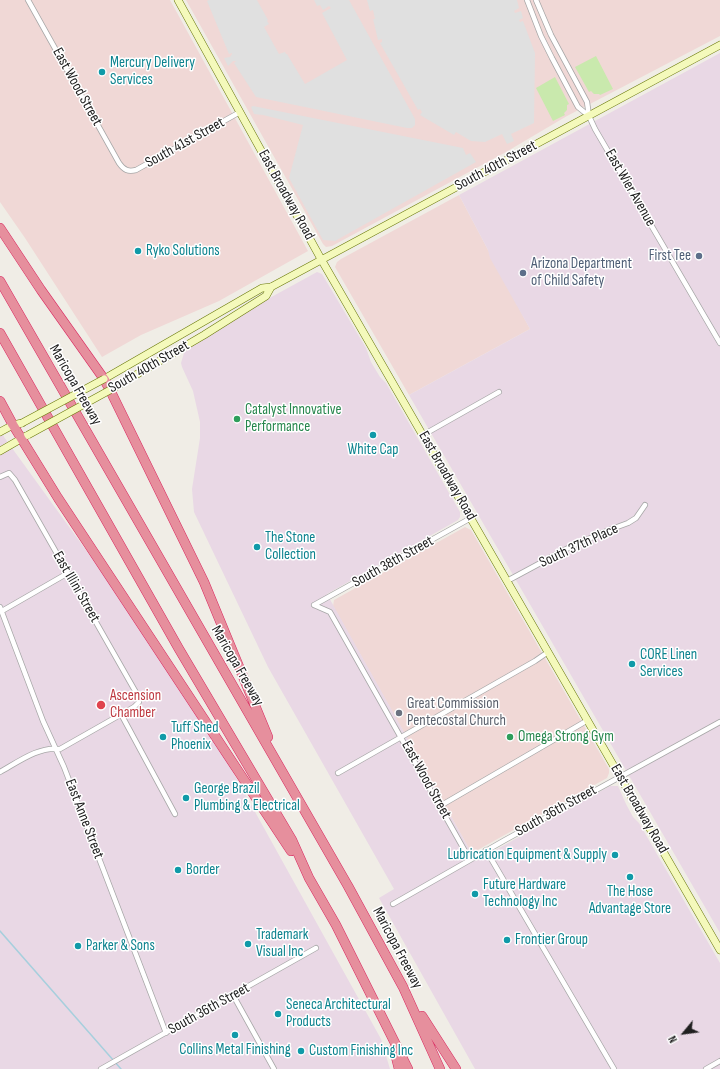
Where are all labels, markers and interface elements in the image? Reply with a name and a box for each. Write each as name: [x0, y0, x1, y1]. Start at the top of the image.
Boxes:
street label: East Wood Street: [48, 45, 106, 129]
place label: Mercury Delivery Services: [110, 54, 195, 89]
marker: Mercury Delivery Services: [97, 67, 107, 77]
street label: South 41st Street: [142, 114, 228, 172]
street label: South 40th Street: [452, 137, 540, 195]
street label: East Wier Avenue: [601, 146, 659, 230]
street label: East Broadway Road: [254, 147, 318, 243]
place label: Ryko Solutions: [146, 242, 220, 260]
marker: Ryko Solutions: [133, 246, 143, 256]
place label: First Tee: [649, 247, 691, 265]
marker: First Tee: [694, 251, 704, 261]
place label: Arizona Department of Child Safety: [531, 255, 632, 290]
marker: Arizona Department of Child Safety: [518, 268, 528, 278]
street label: South 40th Street: [105, 337, 193, 397]
street label: Maricopa Freeway: [45, 342, 105, 428]
place label: Catalyst Innovative Performance: [245, 401, 341, 436]
marker: Catalyst Innovative Performance: [232, 414, 242, 424]
street label: East Broadway Road: [414, 428, 480, 524]
marker: White Cap: [368, 430, 378, 440]
place label: White Cap: [348, 441, 398, 459]
street label: South 37th Place: [537, 520, 621, 572]
place label: The Stone Collection: [265, 529, 316, 564]
street label: South 38th Street: [349, 532, 437, 592]
marker: The Stone Collection: [252, 542, 262, 552]
street label: East Illini Street: [48, 548, 104, 626]
street label: Maricopa Freeway: [207, 623, 267, 709]
place label: CORE Linen Services: [640, 646, 697, 681]
marker: CORE Linen Services: [627, 659, 637, 669]
place label: Ascension Chamber: [110, 687, 161, 722]
place label: Great Commission Pentecostal Church: [407, 695, 506, 730]
marker: Ascension Chamber: [95, 699, 107, 711]
marker: Great Commission Pentecostal Church: [394, 708, 404, 718]
place label: Tuff Shed Phoenix: [171, 719, 218, 754]
place label: Omega Strong Gym: [518, 728, 614, 746]
marker: Tuff Shed Phoenix: [158, 732, 168, 742]
marker: Omega Strong Gym: [505, 732, 515, 742]
street label: East Wood Street: [397, 738, 455, 822]
street label: East Broadway Road: [606, 761, 672, 857]
street label: East Anne Street: [61, 777, 107, 861]
place label: George Brazil Plumbing & Electrical: [194, 780, 300, 815]
street label: South 36th Street: [512, 781, 600, 841]
marker: George Brazil Plumbing & Electrical: [181, 793, 191, 803]
place label: Lubrication Equipment & Supply: [447, 846, 607, 864]
marker: Lubrication Equipment & Supply: [610, 850, 620, 860]
place label: Border: [186, 861, 220, 879]
marker: Border: [173, 865, 183, 875]
marker: The Hose Advantage Store: [625, 872, 635, 882]
place label: Future Hardware Technology Inc: [483, 876, 566, 911]
place label: The Hose Advantage Store: [589, 883, 671, 918]
marker: Future Hardware Technology Inc: [470, 889, 480, 899]
street label: Maricopa Freeway: [368, 904, 426, 992]
place label: Trademark Visual Inc: [256, 926, 309, 961]
place label: Frontier Group: [515, 931, 588, 949]
marker: Frontier Group: [502, 935, 512, 945]
place label: Parker & Sons: [86, 937, 155, 955]
marker: Trademark Visual Inc: [243, 939, 253, 949]
marker: Parker & Sons: [73, 941, 83, 951]
street label: South 36th Street: [165, 979, 253, 1039]
place label: Seneca Architectural Products: [286, 996, 391, 1031]
marker: Seneca Architectural Products: [273, 1009, 283, 1019]
north arrow: [664, 1013, 704, 1053]
marker: Collins Metal Finishing: [230, 1030, 240, 1040]
text: N: [666, 1033, 680, 1045]
place label: Collins Metal Finishing: [179, 1041, 291, 1059]
place label: Custom Finishing Inc: [309, 1042, 413, 1060]
marker: Custom Finishing Inc: [296, 1046, 306, 1056]

